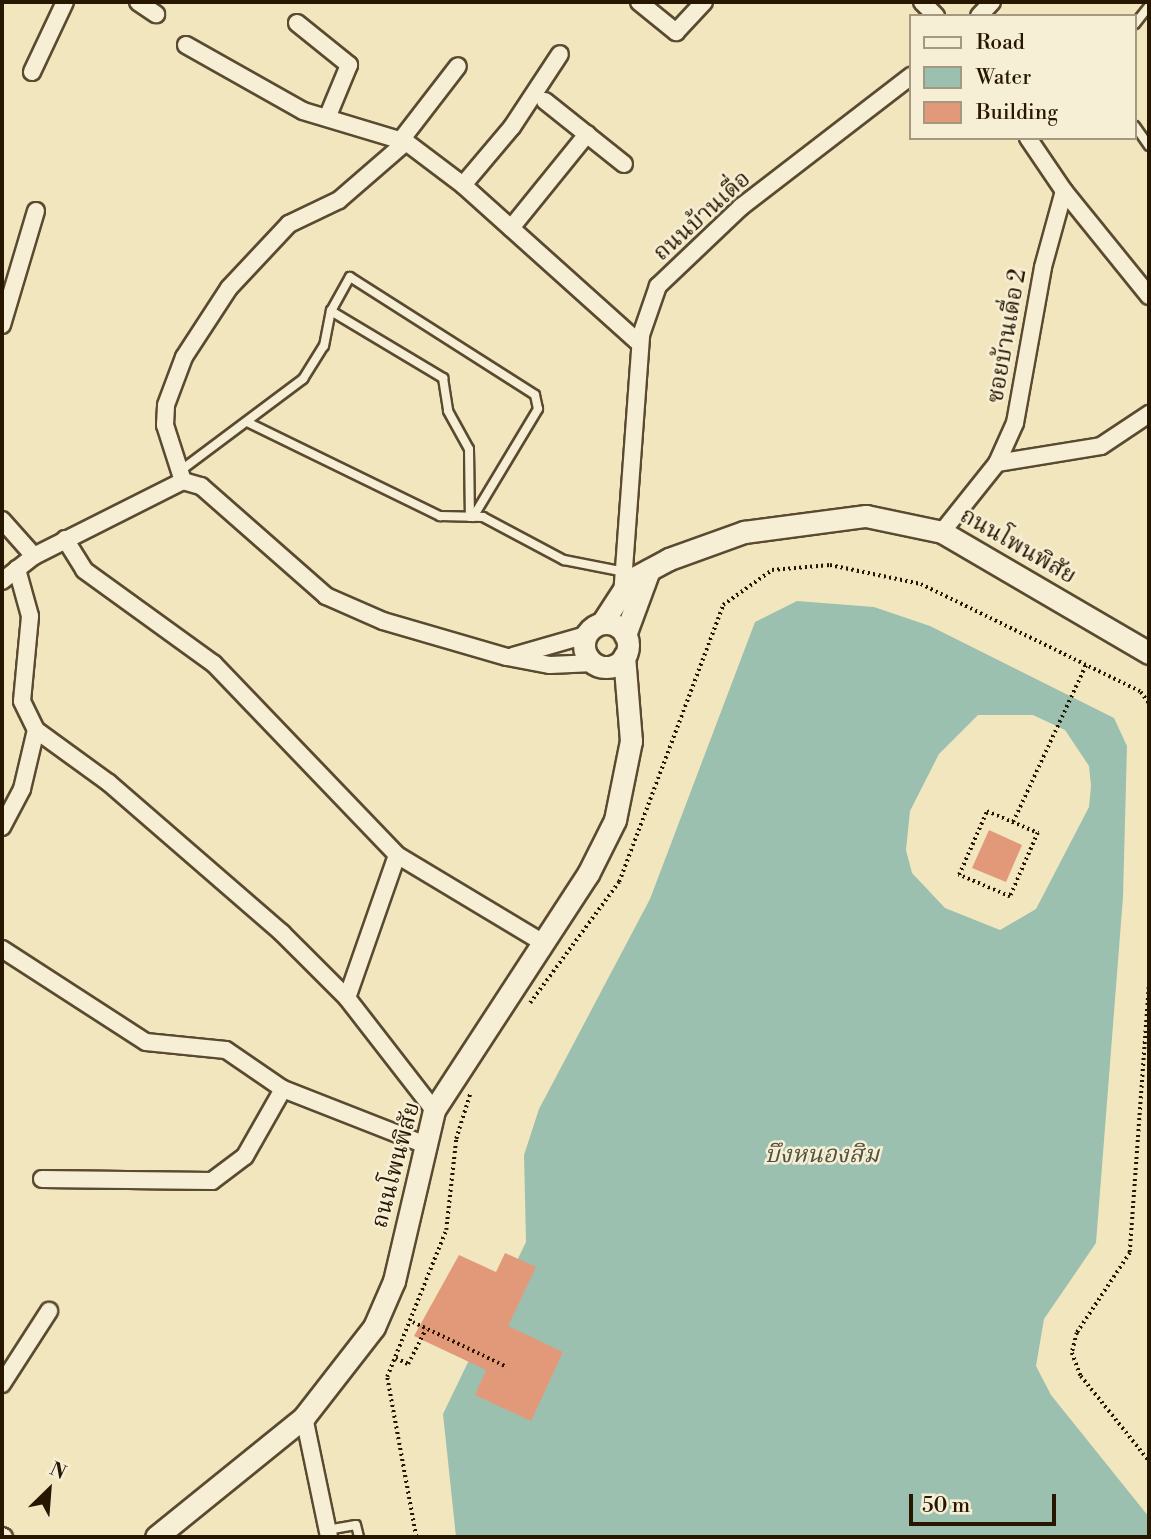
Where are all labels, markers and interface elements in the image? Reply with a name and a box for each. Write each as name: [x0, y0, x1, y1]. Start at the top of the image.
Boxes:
legend: [909, 14, 1137, 140]
text: Road: [976, 30, 1025, 56]
text: Water: [976, 65, 1031, 91]
text: Building: [976, 100, 1058, 126]
street label: ถนนบ้านเดื่อ: [648, 165, 756, 267]
street label: ซอยบ้านเดื่อ 2: [982, 267, 1032, 405]
street label: ถนนโพนพิสัย: [955, 502, 1081, 590]
street label: ถนนโพนพิสัย: [366, 1099, 426, 1231]
water label: บึงหนองสิม: [765, 1142, 879, 1170]
north arrow: [14, 1455, 84, 1525]
text: N: [46, 1457, 70, 1485]
scale bar: [913, 1480, 1060, 1524]
text: 50 m: [922, 1493, 970, 1519]

